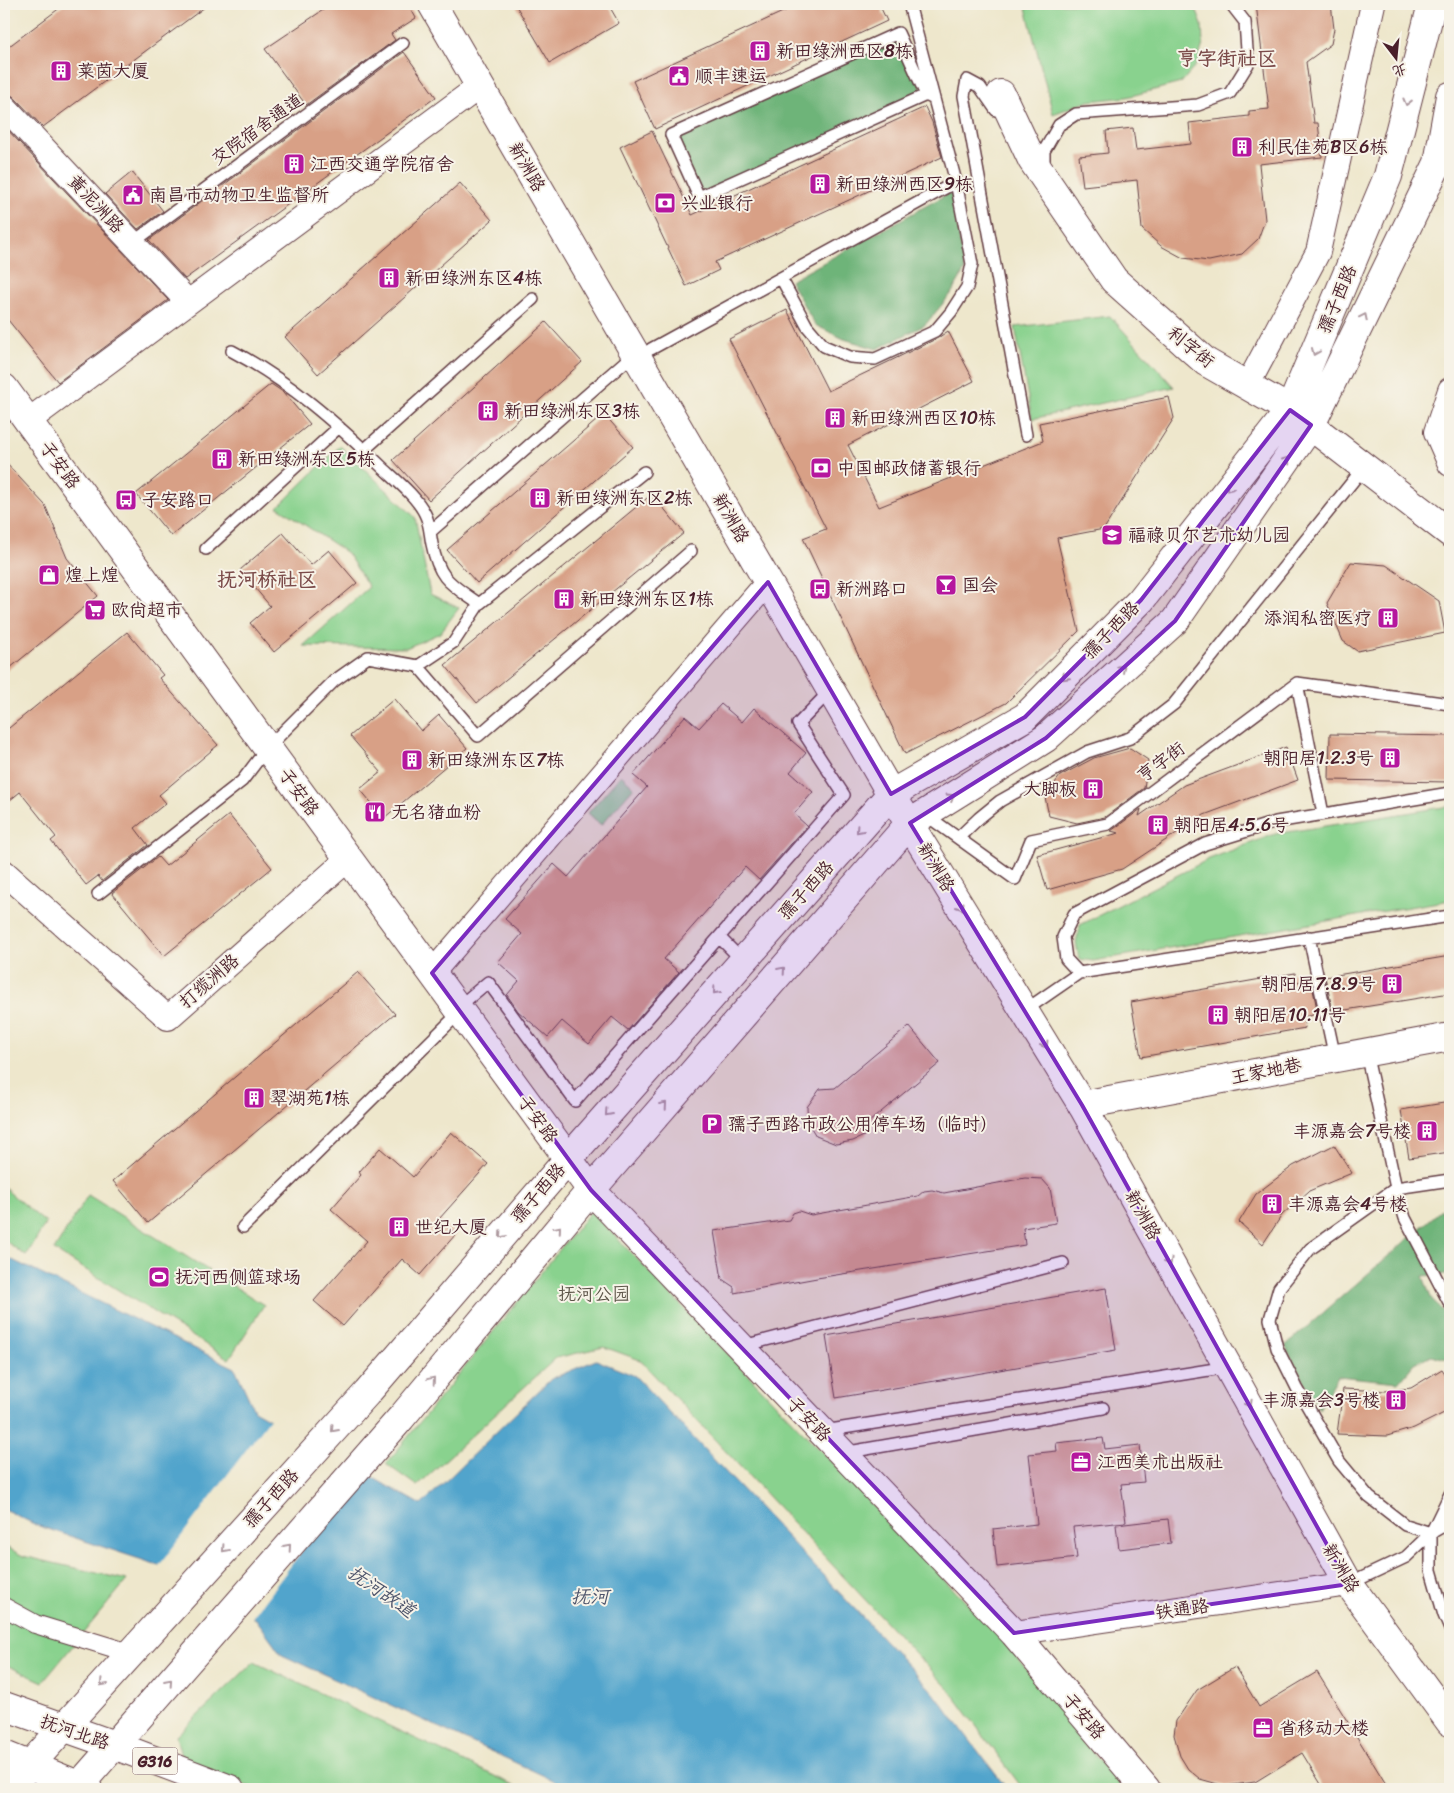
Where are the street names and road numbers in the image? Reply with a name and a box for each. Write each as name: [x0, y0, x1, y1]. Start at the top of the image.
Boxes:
street label: 交院宿舍通道: [204, 84, 310, 174]
street label: 新洲路: [500, 136, 554, 198]
street label: 黄泥洲路: [60, 167, 132, 241]
street label: 孺子西路: [1308, 260, 1366, 338]
street label: 利字街: [1160, 318, 1222, 376]
street label: 子安路: [31, 434, 89, 496]
street label: 新洲路: [704, 487, 758, 549]
street label: 孺子西路: [1074, 593, 1148, 667]
street label: 亨字街: [1130, 733, 1192, 791]
street label: 子安路: [270, 761, 328, 823]
street label: 新洲路: [908, 836, 964, 898]
street label: 孺子西路: [770, 853, 842, 927]
street label: 打缆洲路: [171, 945, 247, 1017]
street label: 王家地巷: [1228, 1048, 1304, 1094]
street label: 子安路: [509, 1088, 567, 1150]
street label: 孺子西路: [502, 1155, 574, 1231]
street label: 新洲路: [1116, 1184, 1170, 1246]
street label: 子安路: [779, 1388, 839, 1450]
street label: 孺子西路: [235, 1461, 307, 1535]
street label: 新洲路: [1313, 1537, 1369, 1599]
street label: 铁通路: [1153, 1589, 1211, 1629]
street label: 子安路: [1054, 1685, 1114, 1747]
street label: 抚河北路: [36, 1705, 114, 1759]
road number: G316: [132, 1748, 178, 1774]

